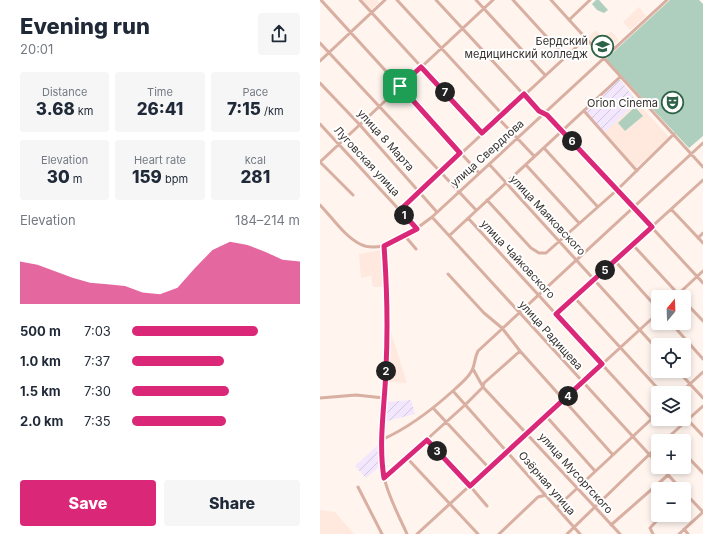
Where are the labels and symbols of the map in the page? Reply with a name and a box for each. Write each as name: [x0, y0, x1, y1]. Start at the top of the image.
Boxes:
place label: Бердский медицинский колледж: [465, 34, 588, 61]
school or university icon: Бердский медицинский колледж: [590, 34, 616, 60]
pin: [383, 69, 417, 103]
pin: 7: [435, 82, 455, 102]
theatre icon: Orion Cinema: [660, 90, 686, 116]
place label: Orion Cinema: [587, 96, 658, 110]
street label: улица 8 Марта: [355, 106, 417, 174]
street label: улица Свердлова: [447, 116, 527, 190]
street label: Луговская улица: [331, 123, 403, 199]
pin: 6: [562, 131, 582, 151]
street label: улица Маяковского: [507, 172, 589, 258]
pin: 1: [394, 205, 414, 225]
street label: улица Чайковского: [478, 217, 559, 302]
pin: 5: [595, 260, 615, 280]
north arrow: [651, 290, 691, 330]
street label: улица Радищева: [516, 297, 586, 373]
pin: 2: [376, 361, 396, 381]
pin: 4: [558, 386, 578, 406]
street label: улица Мусоргского: [536, 430, 616, 517]
pin: 3: [427, 441, 447, 461]
street label: Озёрная улица: [515, 448, 579, 518]

